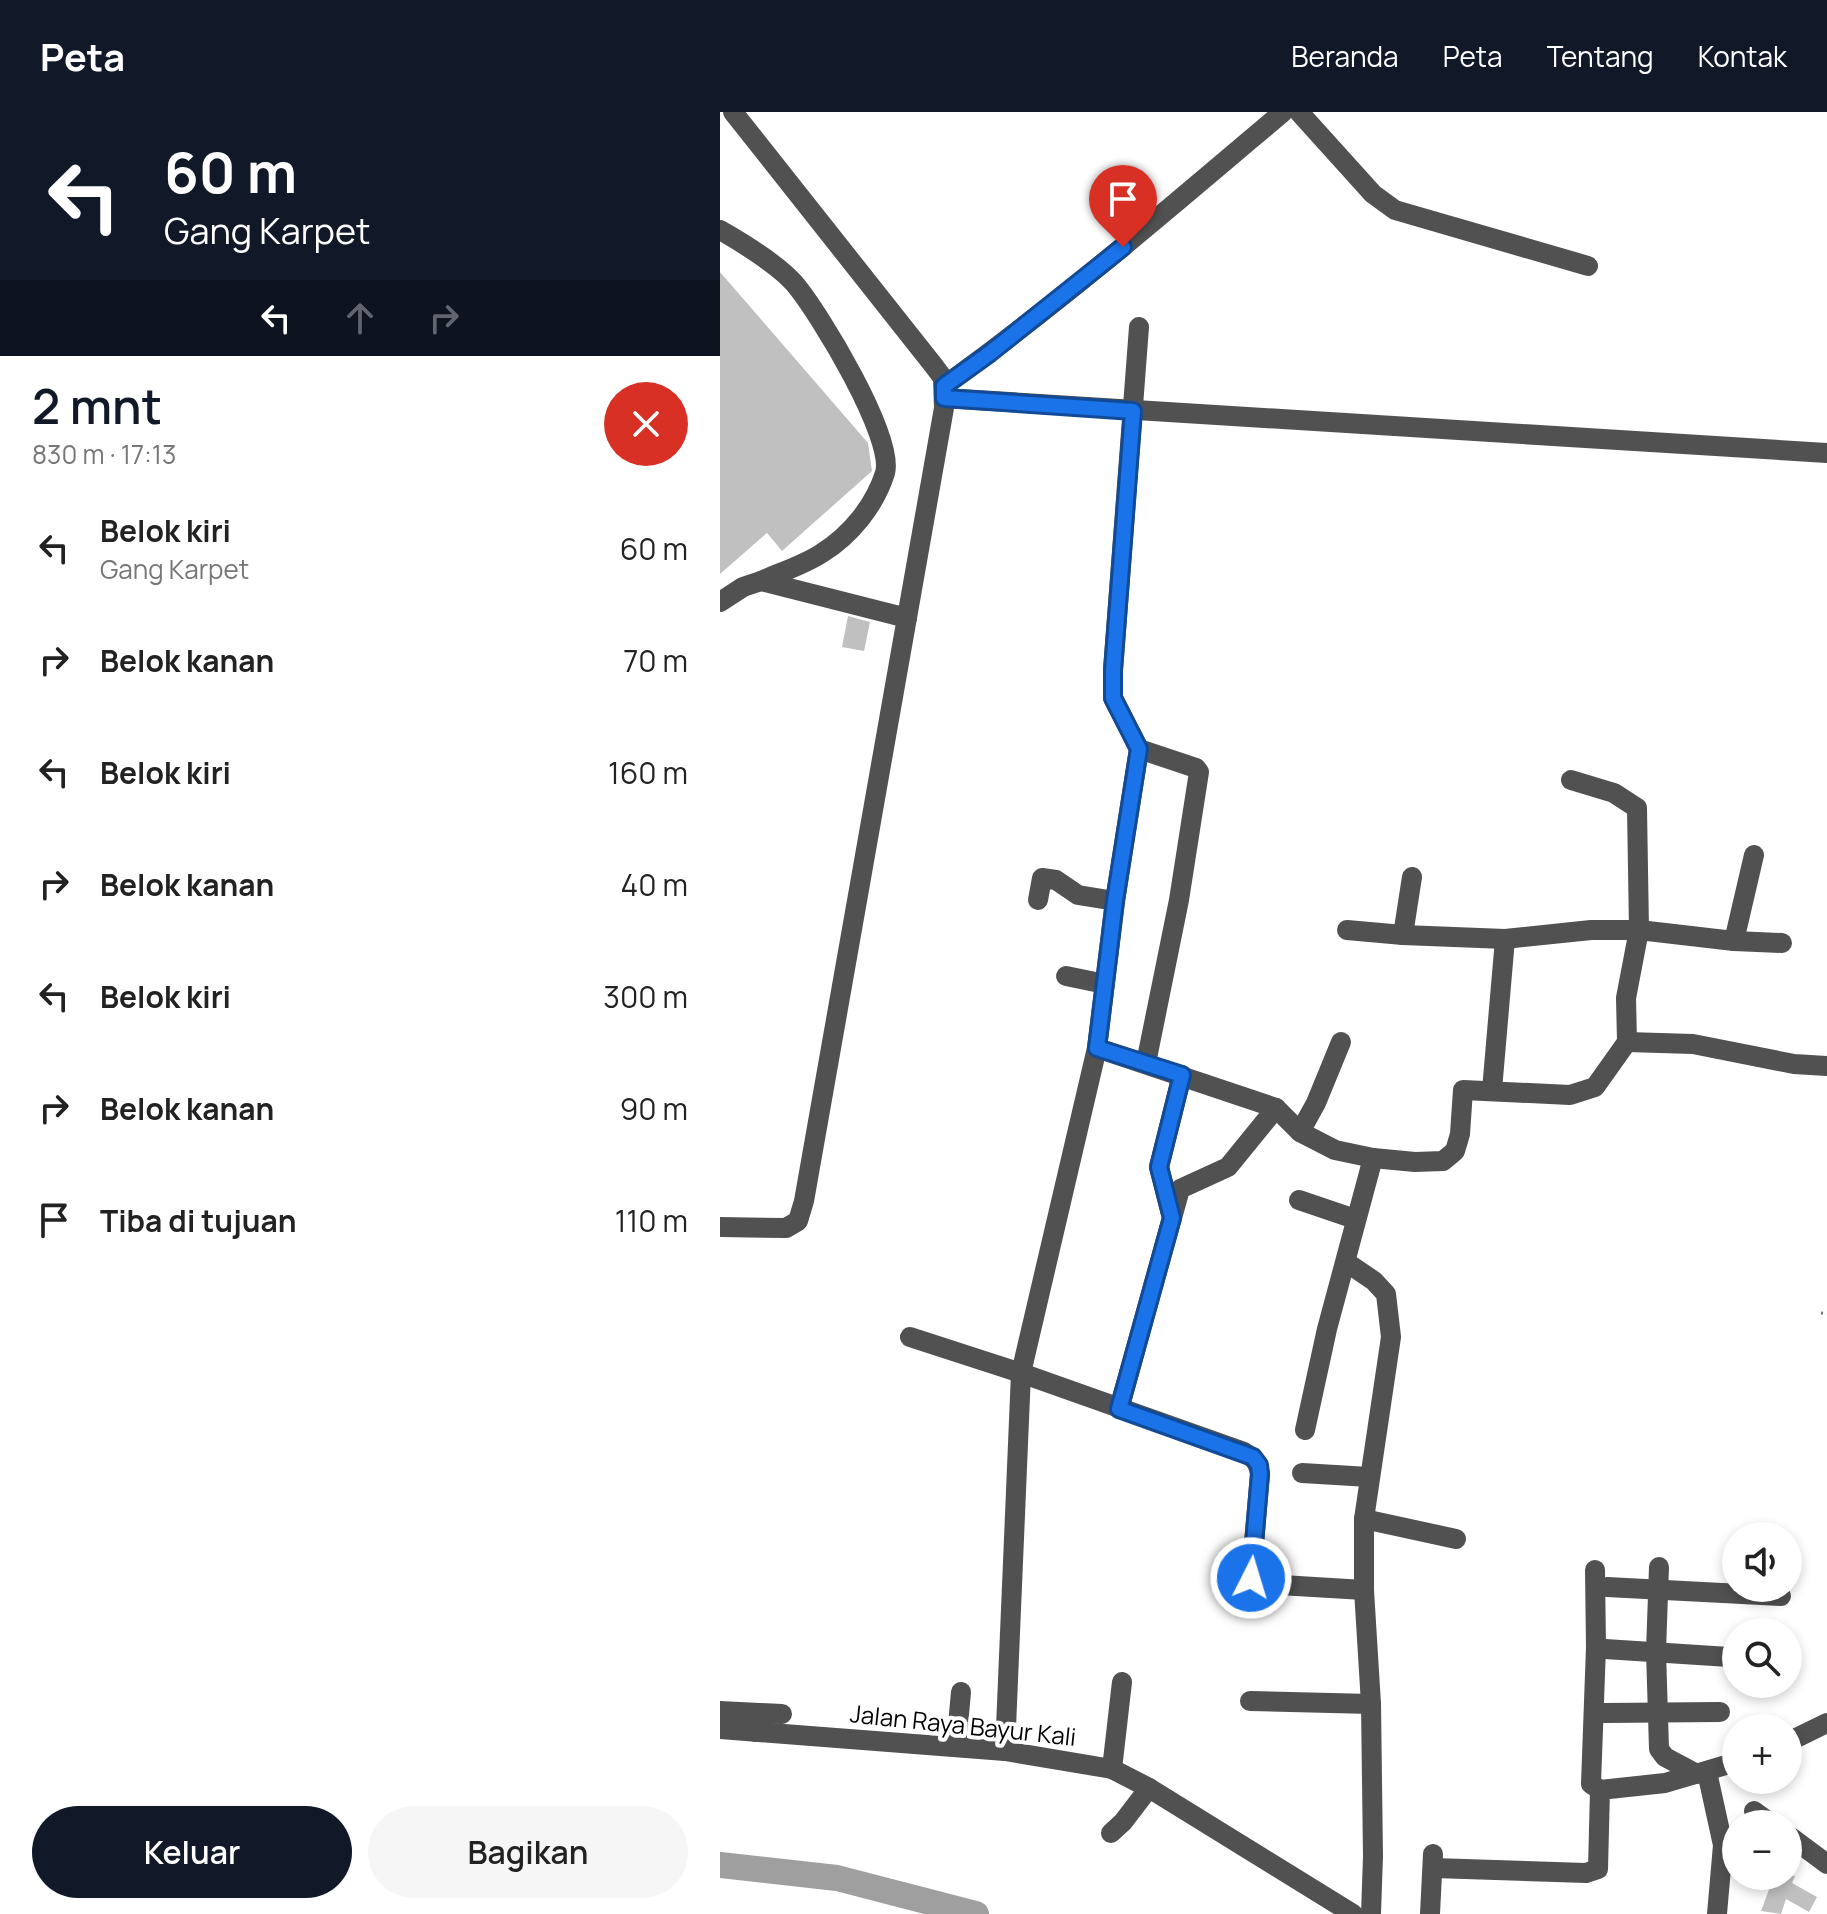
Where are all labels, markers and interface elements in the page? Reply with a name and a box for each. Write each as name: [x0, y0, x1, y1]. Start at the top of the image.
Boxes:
text: Peta: [40, 30, 125, 82]
text: Beranda: [1291, 37, 1399, 75]
text: Peta: [1443, 37, 1503, 75]
text: Tentang: [1547, 37, 1654, 75]
text: Kontak: [1698, 37, 1787, 75]
text: 60 m: [164, 133, 297, 210]
icon: left: [32, 144, 136, 248]
pin: [1089, 165, 1157, 247]
icon: arrive: [1101, 177, 1145, 221]
text: Gang Karpet: [164, 206, 370, 255]
icon: left: [254, 296, 298, 340]
icon: ahead: [338, 296, 382, 340]
icon: right: [422, 296, 466, 340]
text: 2 mnt: [32, 373, 162, 438]
button: close: [604, 382, 688, 466]
text: 830 m · 17:13: [32, 436, 176, 472]
text: Belok kiri: [100, 510, 231, 551]
icon: left: [32, 526, 76, 570]
text: 60 m: [620, 528, 688, 569]
text: Gang Karpet: [100, 551, 249, 587]
icon: right: [32, 638, 76, 682]
text: Belok kanan: [100, 640, 274, 681]
text: 70 m: [623, 640, 688, 681]
icon: left: [32, 750, 76, 794]
text: Belok kiri: [100, 752, 231, 793]
text: 160 m: [608, 752, 688, 793]
icon: right: [32, 862, 76, 906]
text: Belok kanan: [100, 864, 274, 905]
text: 40 m: [621, 864, 688, 905]
icon: left: [32, 974, 76, 1018]
text: Belok kiri: [100, 976, 231, 1017]
text: 300 m: [603, 976, 688, 1017]
icon: right: [32, 1086, 76, 1130]
text: Belok kanan: [100, 1088, 274, 1129]
text: 90 m: [620, 1088, 688, 1129]
icon: arrive: [32, 1198, 76, 1242]
text: Tiba di tujuan: [100, 1200, 297, 1241]
text: 110 m: [615, 1200, 688, 1241]
map controls: [1722, 1522, 1802, 1890]
button: sound: [1722, 1522, 1802, 1602]
position arrow: [1209, 1536, 1293, 1620]
button: search: [1722, 1618, 1802, 1698]
street label: Jalan Raya Bayur Kali: [849, 1696, 1078, 1753]
button: +: [1722, 1714, 1802, 1794]
button: Keluar: [32, 1806, 352, 1898]
button: Bagikan: [368, 1806, 688, 1898]
button: −: [1722, 1810, 1802, 1890]

